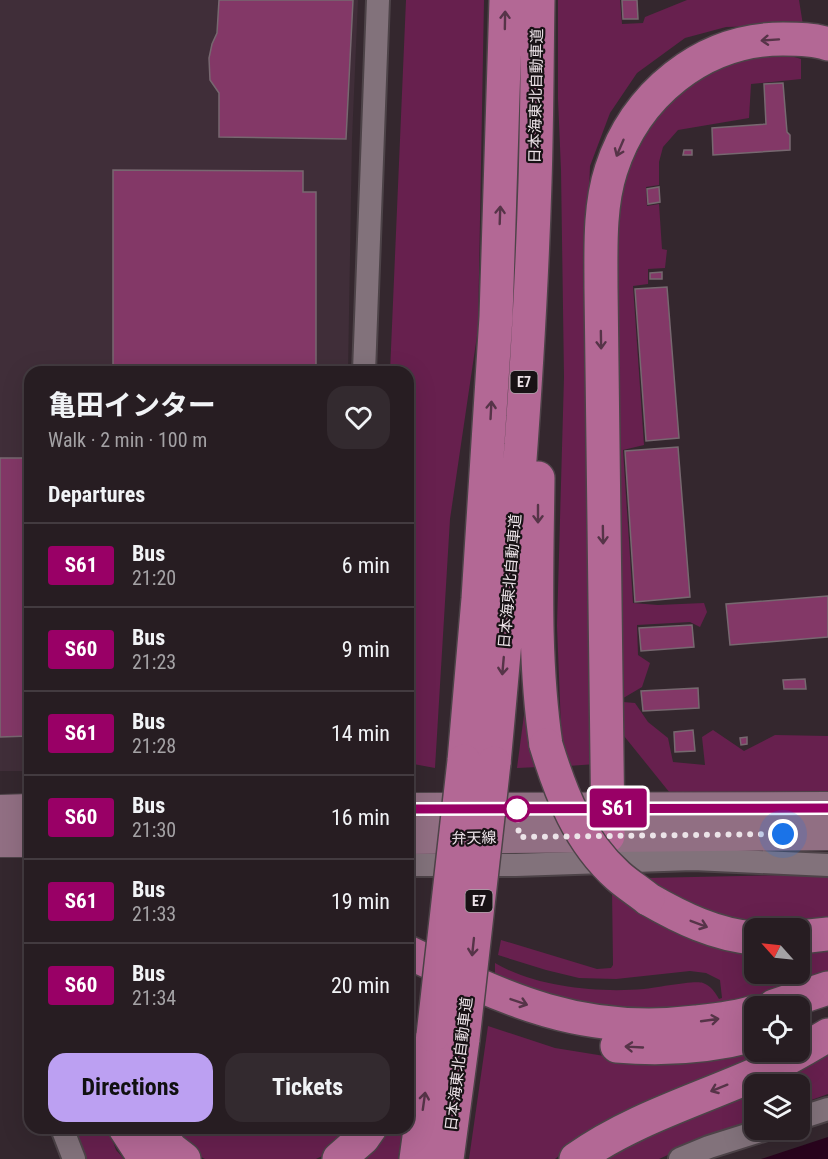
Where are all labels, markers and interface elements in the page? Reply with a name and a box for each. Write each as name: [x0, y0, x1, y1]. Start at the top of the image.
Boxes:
one-way arrow: [499, 11, 511, 31]
street label: 日本海東北自動車道: [526, 28, 546, 164]
one-way arrow: [761, 34, 780, 45]
one-way arrow: [614, 138, 625, 156]
one-way arrow: [495, 206, 506, 226]
one-way arrow: [595, 330, 607, 350]
road number: E7: [510, 371, 538, 393]
button: heart: [327, 386, 390, 449]
text: 亀田インター: [48, 389, 216, 422]
one-way arrow: [485, 400, 496, 420]
text: Walk · 2 min · 100 m: [48, 428, 207, 452]
text: Departures: [48, 482, 145, 507]
one-way arrow: [532, 504, 544, 524]
street label: 日本海東北自動車道: [495, 513, 525, 649]
one-way arrow: [597, 525, 609, 545]
text: Bus: [132, 541, 165, 566]
text: S61: [65, 553, 97, 577]
text: 6 min: [342, 553, 390, 578]
text: 21:20: [132, 566, 176, 590]
text: Bus: [132, 625, 165, 650]
text: S60: [65, 637, 97, 661]
text: 9 min: [342, 637, 390, 662]
text: 21:23: [132, 650, 176, 674]
one-way arrow: [497, 656, 508, 676]
text: Bus: [132, 709, 165, 734]
text: S61: [65, 721, 97, 745]
text: 14 min: [331, 721, 390, 746]
text: 21:28: [132, 734, 176, 758]
line badge: S61: [584, 788, 652, 828]
text: Bus: [132, 793, 165, 818]
unlabelled marker: [504, 796, 530, 822]
text: S61: [602, 796, 634, 820]
text: S60: [65, 805, 97, 829]
text: 16 min: [331, 805, 390, 830]
text: 21:30: [132, 818, 176, 842]
your location: [768, 819, 798, 849]
street label: 弁天線: [451, 829, 497, 847]
text: Bus: [132, 877, 165, 902]
text: S61: [65, 889, 97, 913]
text: 19 min: [331, 889, 390, 914]
road number: E7: [466, 890, 492, 912]
text: 21:33: [132, 902, 176, 926]
north arrow: [744, 918, 810, 984]
map controls: [744, 918, 810, 1140]
one-way arrow: [689, 920, 708, 931]
one-way arrow: [468, 936, 479, 956]
text: Bus: [132, 961, 165, 986]
text: S60: [65, 973, 97, 997]
text: 20 min: [331, 973, 390, 998]
text: 21:34: [132, 986, 176, 1010]
street label: 日本海東北自動車道: [442, 996, 476, 1132]
button: locate: [744, 996, 810, 1062]
one-way arrow: [509, 998, 527, 1009]
one-way arrow: [700, 1015, 720, 1026]
one-way arrow: [625, 1042, 645, 1053]
button: Directions: [48, 1053, 213, 1122]
button: Tickets: [225, 1053, 390, 1122]
button: layers: [744, 1074, 810, 1140]
one-way arrow: [710, 1083, 729, 1094]
one-way arrow: [419, 1092, 430, 1111]

